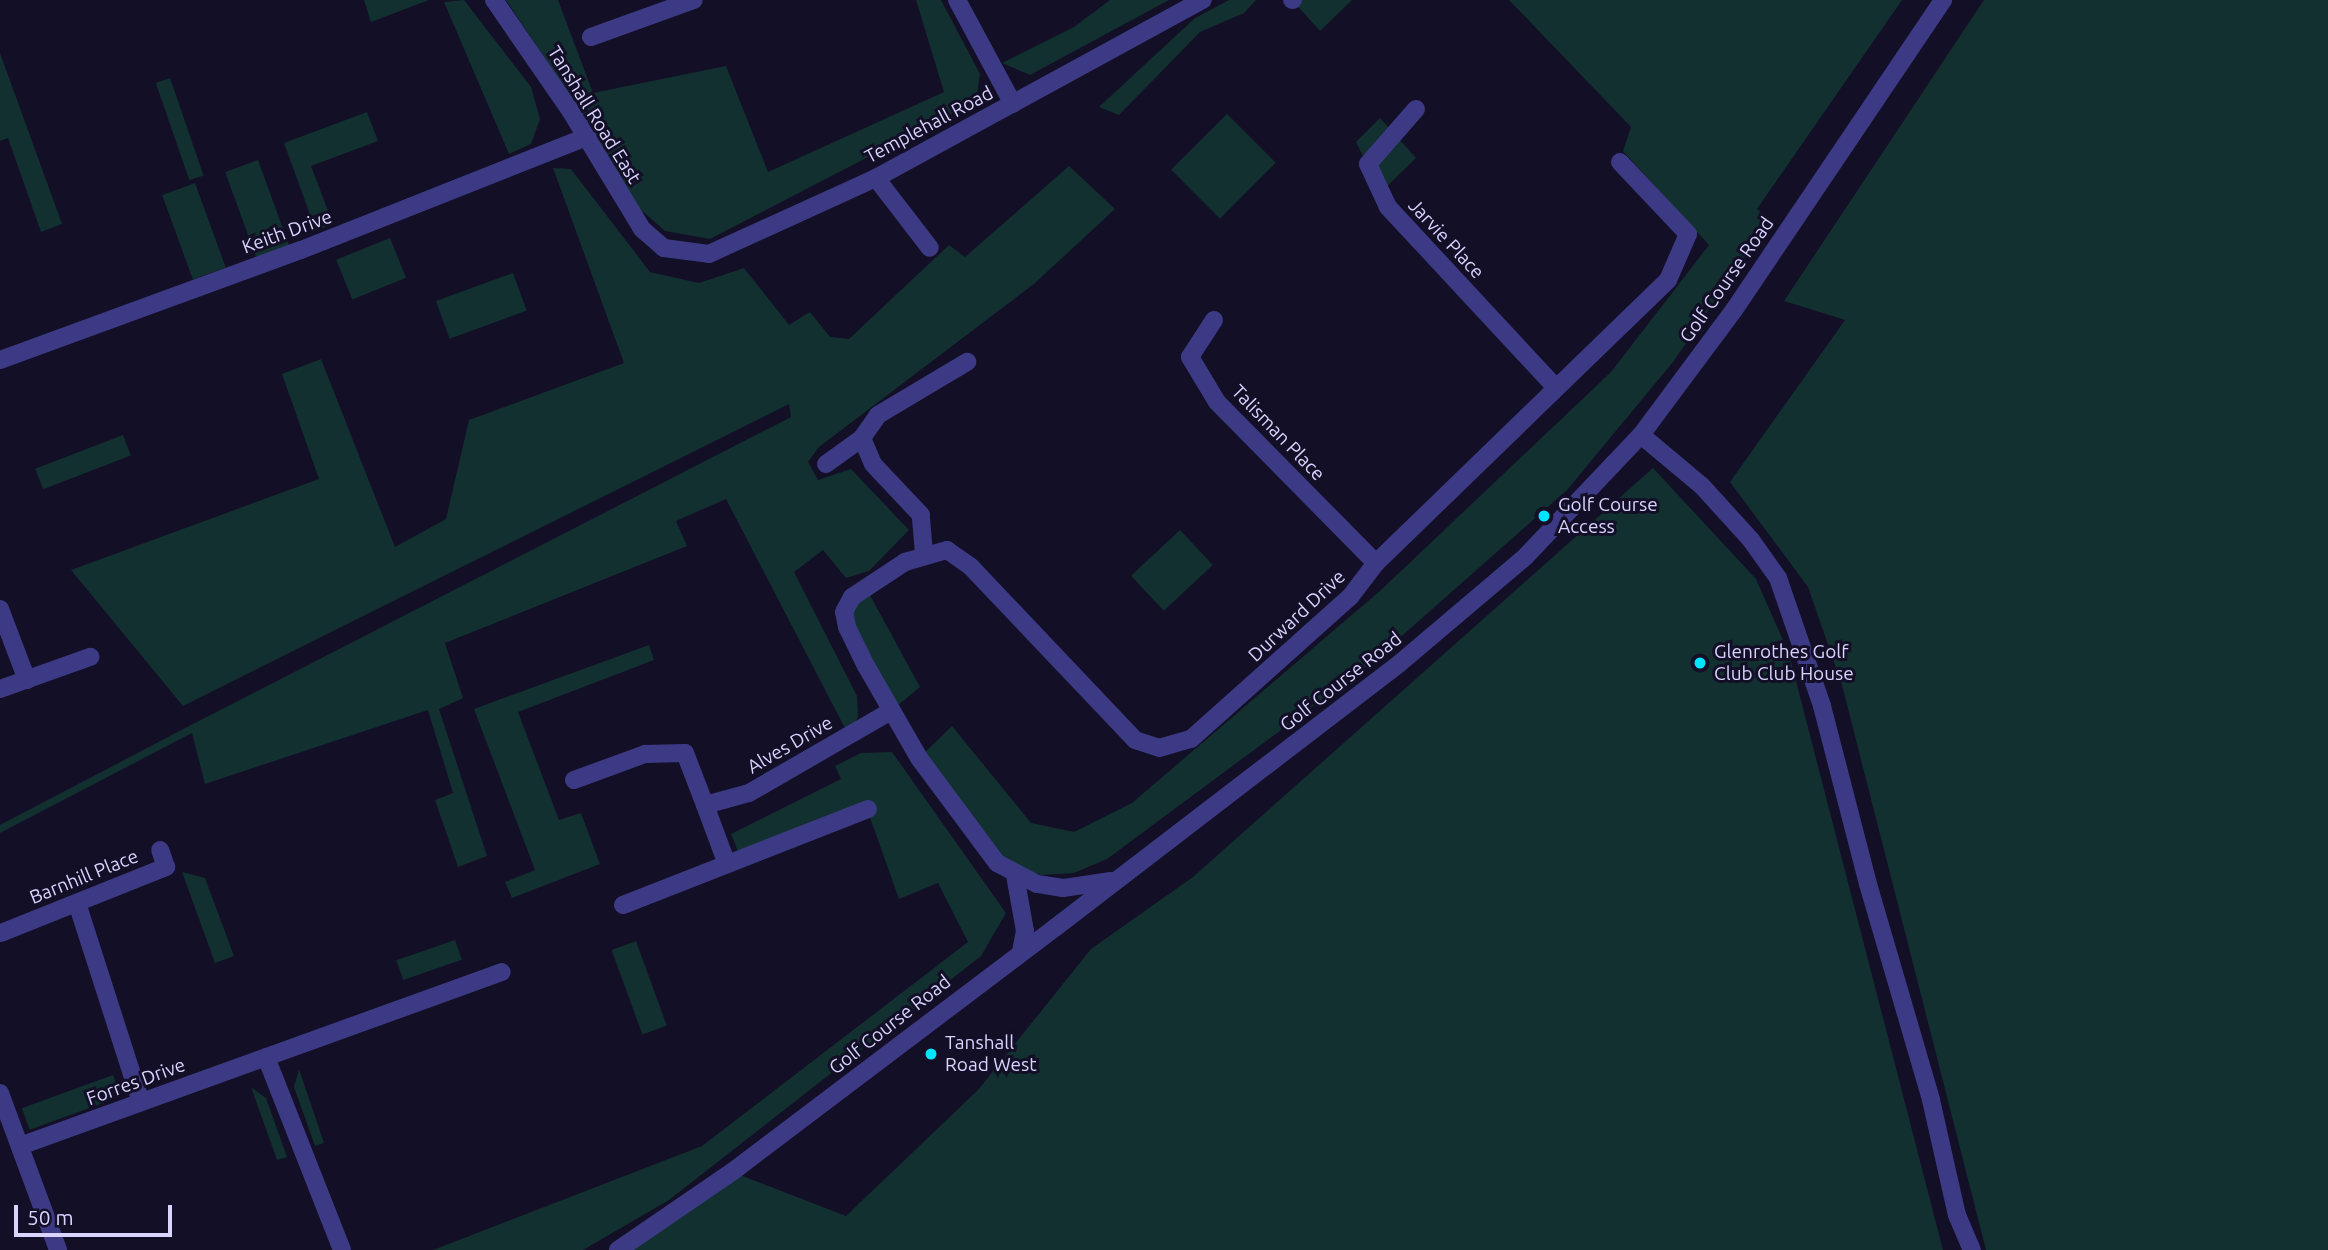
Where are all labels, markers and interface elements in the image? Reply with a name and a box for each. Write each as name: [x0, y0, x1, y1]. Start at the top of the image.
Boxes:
street label: Tanshall Road East: [543, 42, 645, 188]
street label: Templehall Road: [861, 82, 997, 168]
street label: Jarvie Place: [1403, 194, 1489, 284]
street label: Keith Drive: [239, 205, 335, 259]
street label: Golf Course Road: [1675, 213, 1779, 347]
street label: Talisman Place: [1227, 380, 1329, 486]
place label: Golf Course Access: [1558, 494, 1658, 538]
marker: Golf Course Access: [1536, 508, 1552, 524]
street label: Durward Drive: [1244, 565, 1350, 667]
street label: Golf Course Road: [1276, 627, 1406, 737]
place label: Glenrothes Golf Club Club House: [1714, 641, 1854, 685]
marker: Glenrothes Golf Club Club House: [1692, 655, 1708, 671]
street label: Alves Drive: [743, 711, 837, 779]
street label: Barnhill Place: [26, 845, 142, 909]
street label: Golf Course Road: [825, 970, 955, 1080]
place label: Tanshall Road West: [945, 1032, 1037, 1076]
marker: Tanshall Road West: [923, 1046, 939, 1062]
street label: Forres Drive: [83, 1054, 189, 1110]
scale bar: [18, 1190, 175, 1234]
text: 50 m: [27, 1205, 74, 1229]

